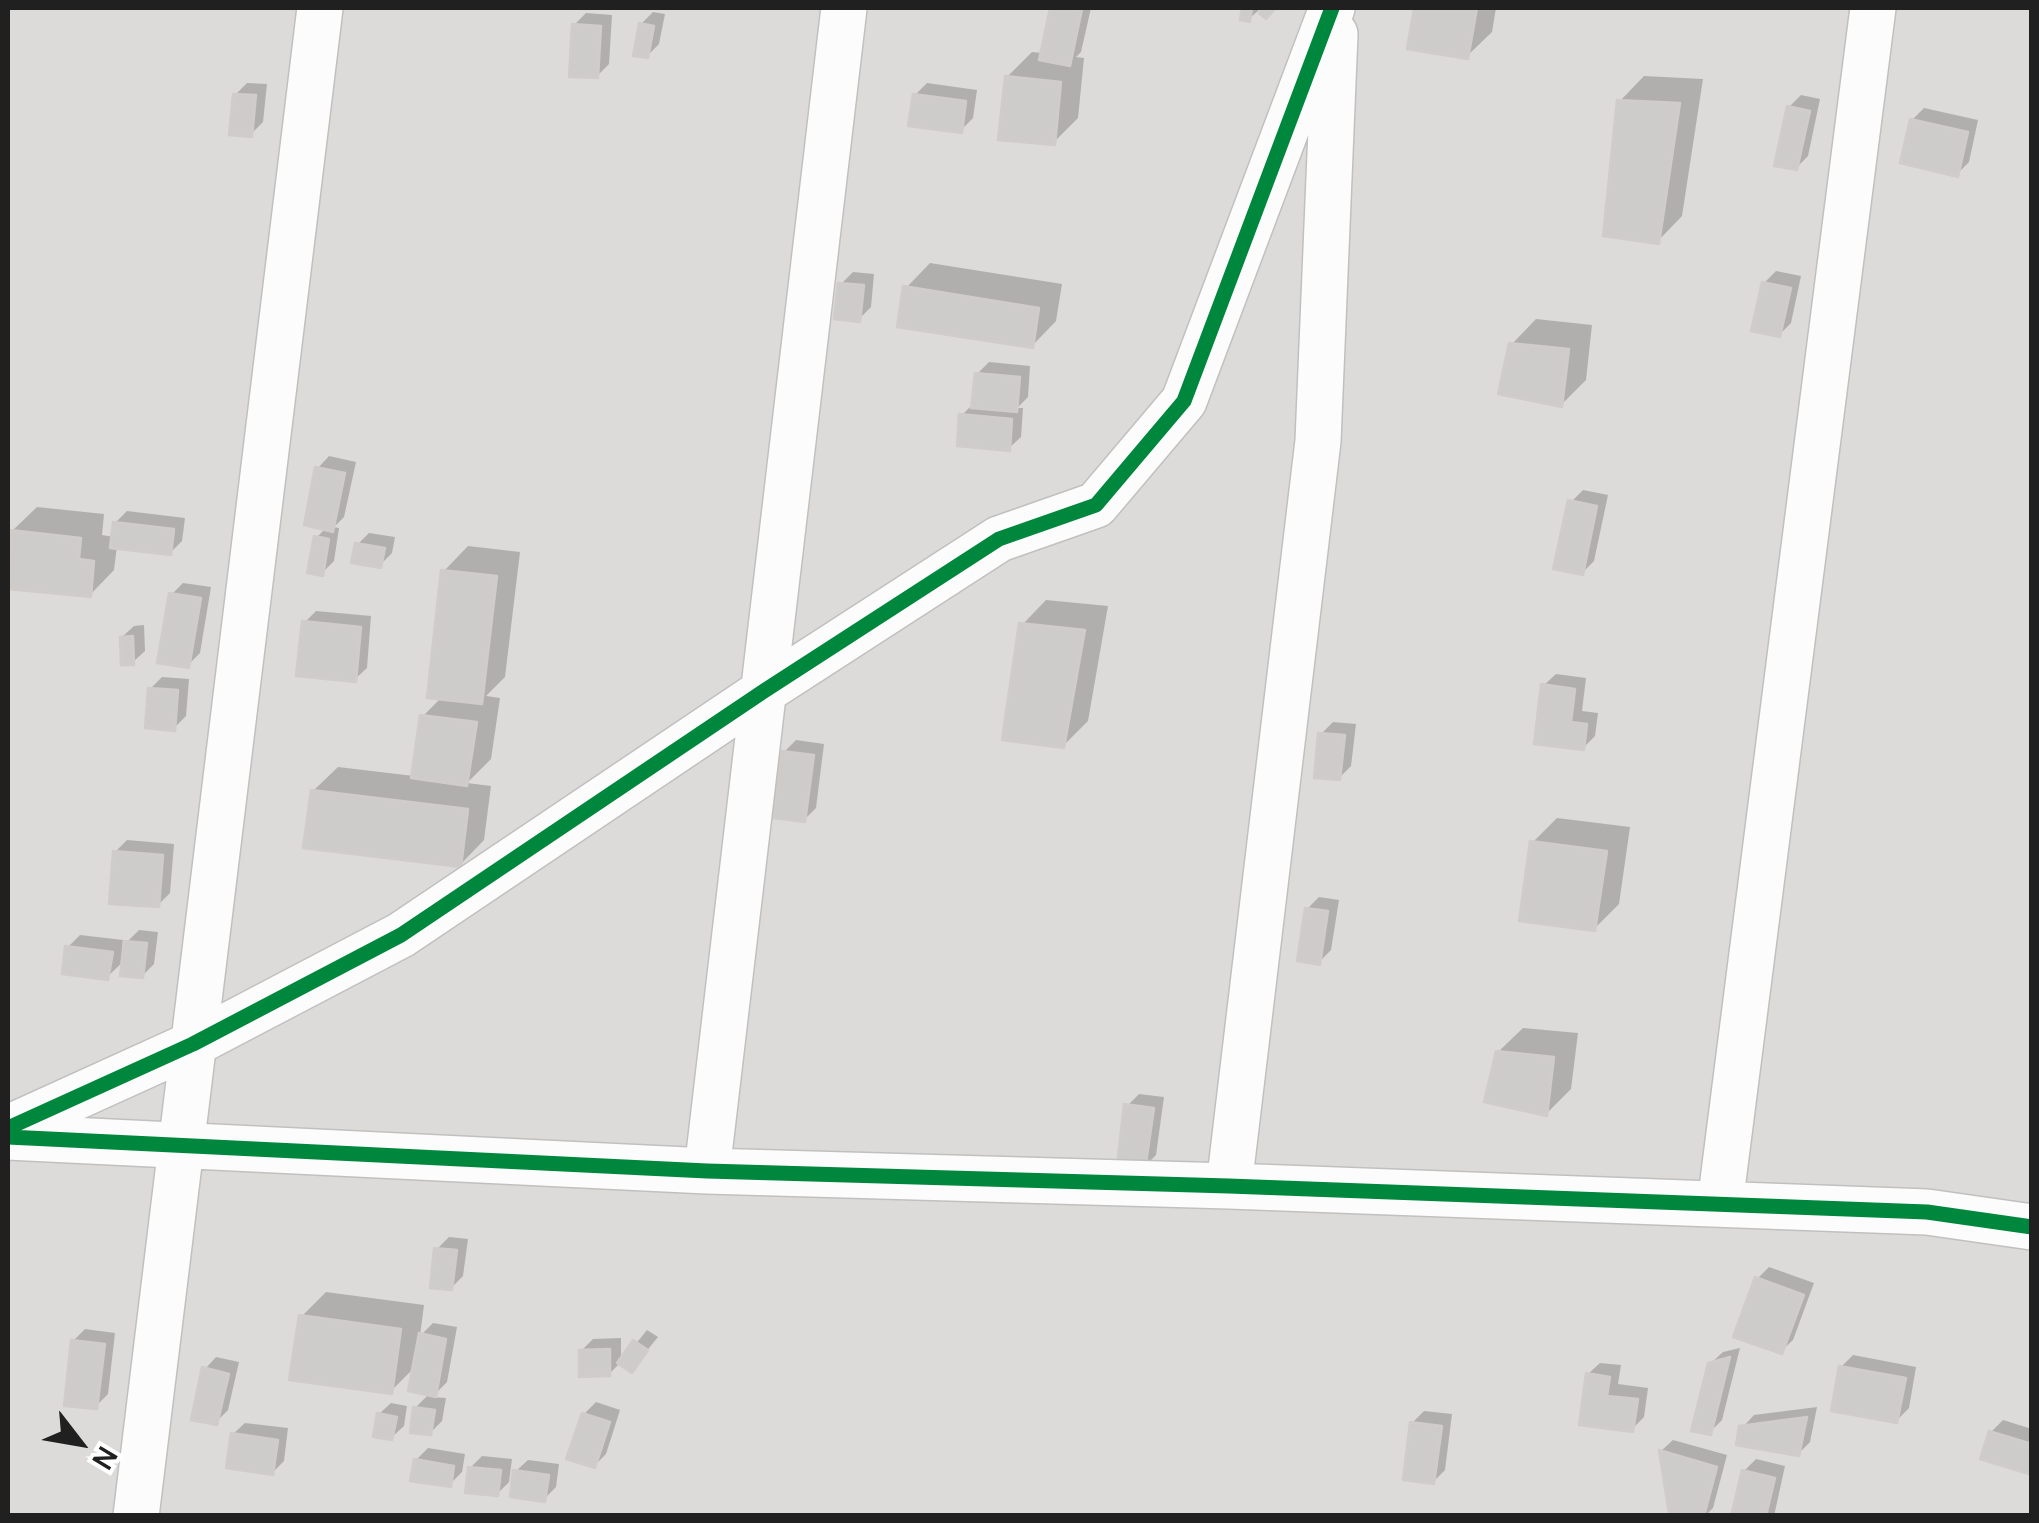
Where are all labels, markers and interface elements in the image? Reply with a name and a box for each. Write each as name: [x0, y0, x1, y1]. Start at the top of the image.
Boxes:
north arrow: [30, 1393, 130, 1493]
text: N: [84, 1440, 127, 1477]

